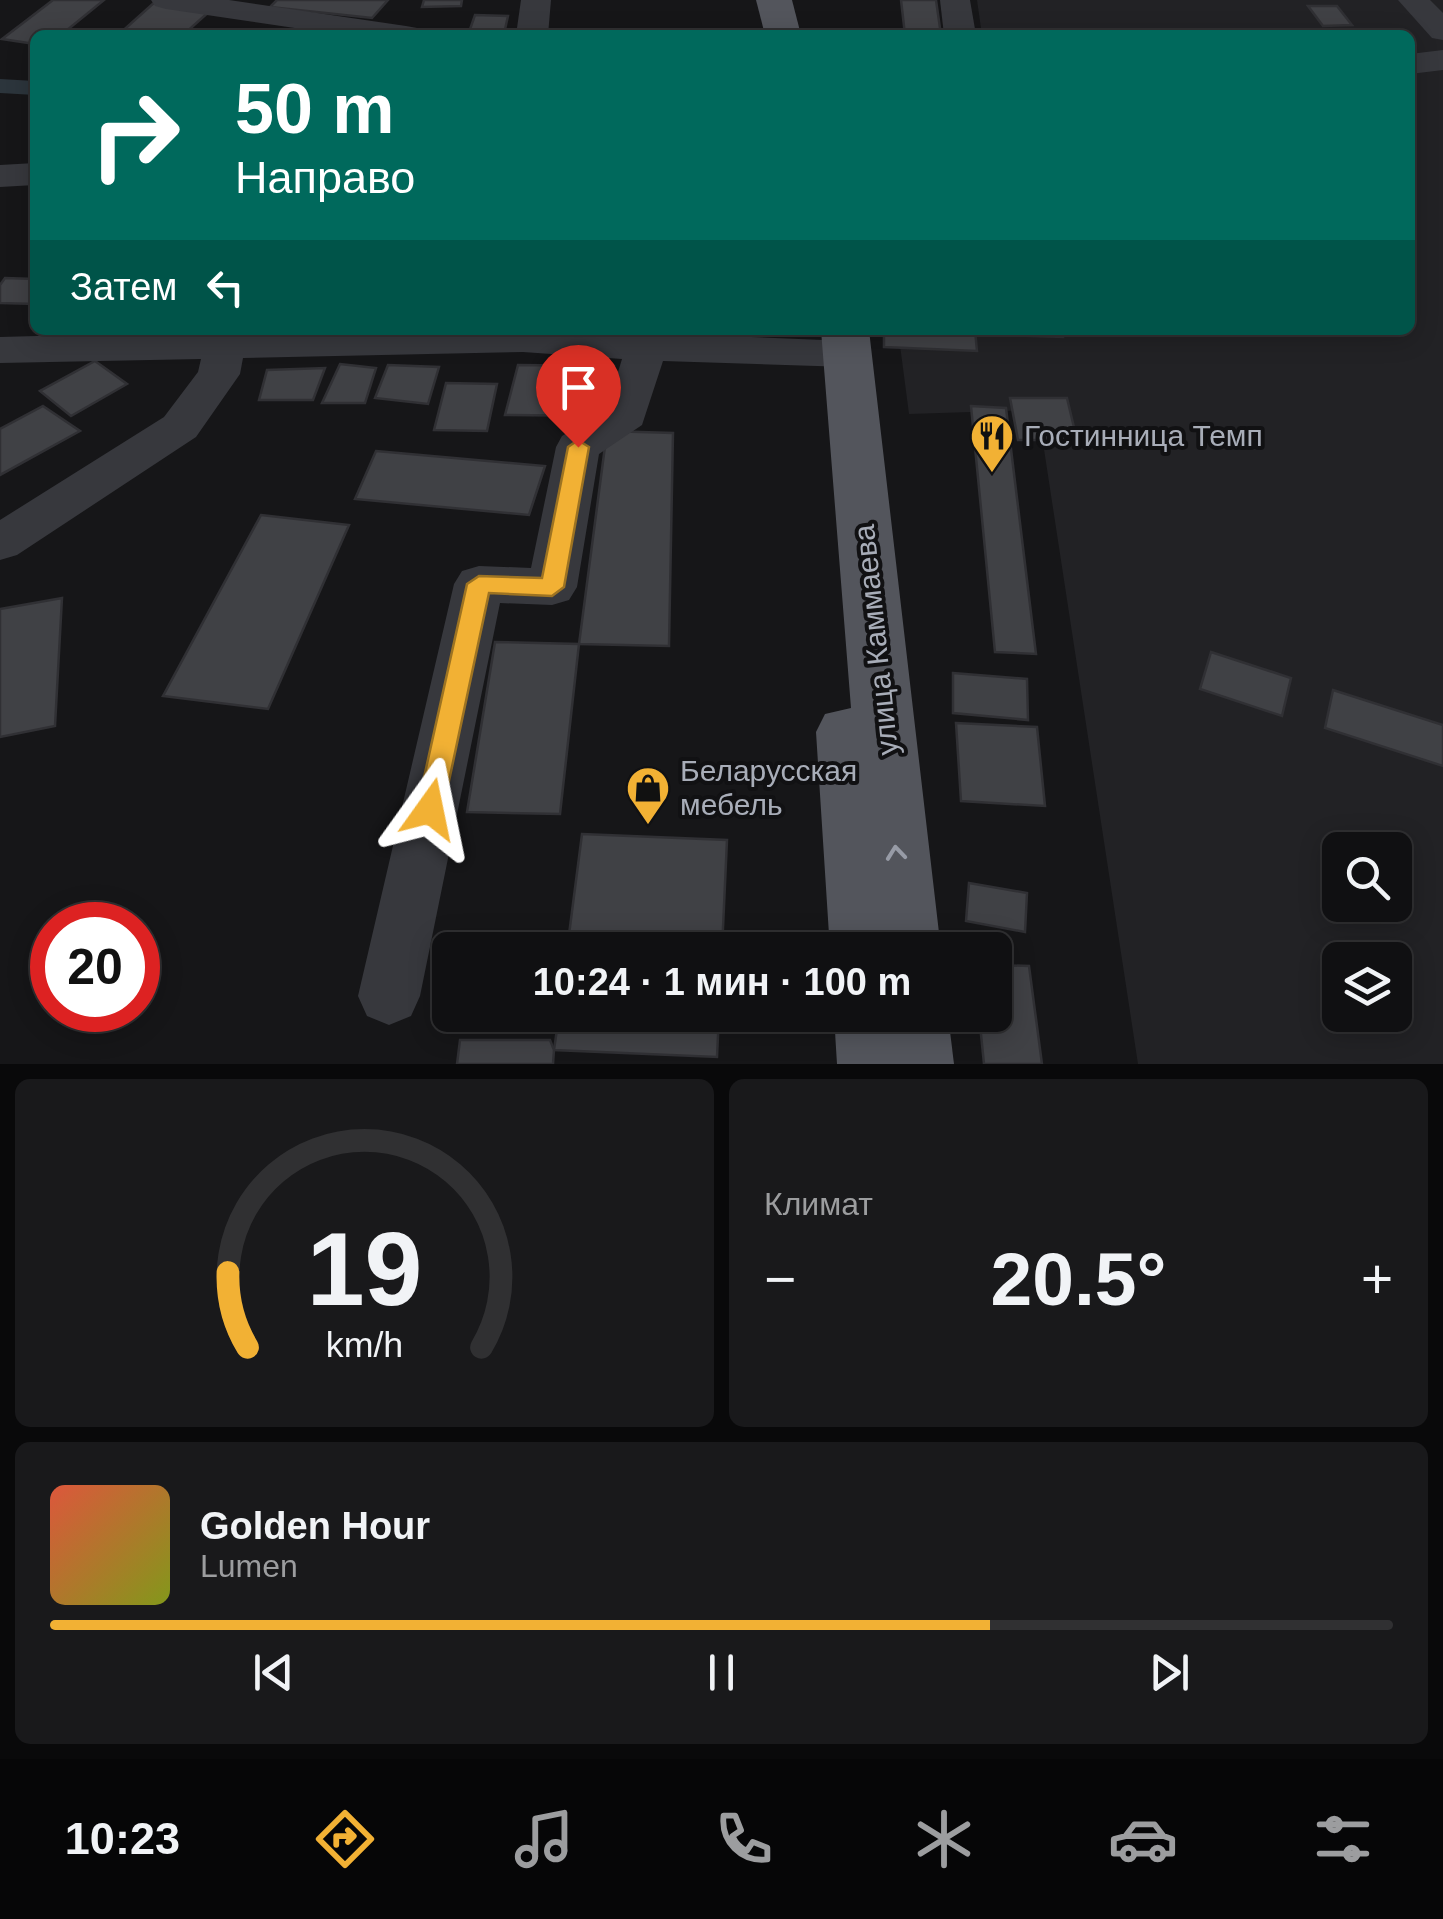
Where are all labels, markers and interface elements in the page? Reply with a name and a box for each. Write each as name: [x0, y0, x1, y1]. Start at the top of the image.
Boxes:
icon: right: [70, 70, 200, 200]
text: 50 m: [235, 70, 395, 148]
text: Направо: [235, 152, 415, 203]
icon: left: [198, 260, 253, 315]
text: Затем: [70, 266, 178, 308]
pin: [536, 345, 621, 448]
icon: arrive: [551, 360, 606, 415]
restaurant icon: Гостинница Темп: [969, 413, 1015, 474]
place label: Гостинница Темп: [1024, 419, 1263, 452]
street label: улица Каммаева: [847, 523, 904, 757]
place label: Беларусская мебель: [680, 754, 857, 821]
position arrow: [378, 757, 482, 861]
shop icon: Беларусская мебель: [625, 765, 671, 826]
map controls: [1322, 832, 1412, 1032]
button: search: [1322, 832, 1412, 922]
one-way arrow: [886, 845, 908, 861]
speed limit sign: 20: [30, 902, 160, 1032]
button: layers: [1322, 942, 1412, 1032]
text: 10:24 · 1 мин · 100 m: [533, 961, 911, 1003]
text: Климат: [764, 1186, 873, 1222]
text: 19: [307, 1211, 422, 1327]
text: 20.5°: [991, 1237, 1166, 1321]
text: −: [764, 1248, 796, 1310]
text: +: [1361, 1248, 1393, 1310]
text: km/h: [326, 1325, 403, 1365]
text: Golden Hour: [200, 1505, 430, 1547]
text: Lumen: [200, 1548, 298, 1584]
icon: previous: [246, 1645, 301, 1700]
icon: pause: [694, 1645, 749, 1700]
icon: next: [1142, 1645, 1197, 1700]
icon: directions: [310, 1804, 380, 1874]
icon: music: [509, 1804, 579, 1874]
icon: phone: [709, 1804, 779, 1874]
icon: climate: [909, 1804, 979, 1874]
icon: car: [1108, 1804, 1178, 1874]
icon: filters: [1308, 1804, 1378, 1874]
text: 10:23: [65, 1813, 180, 1864]

